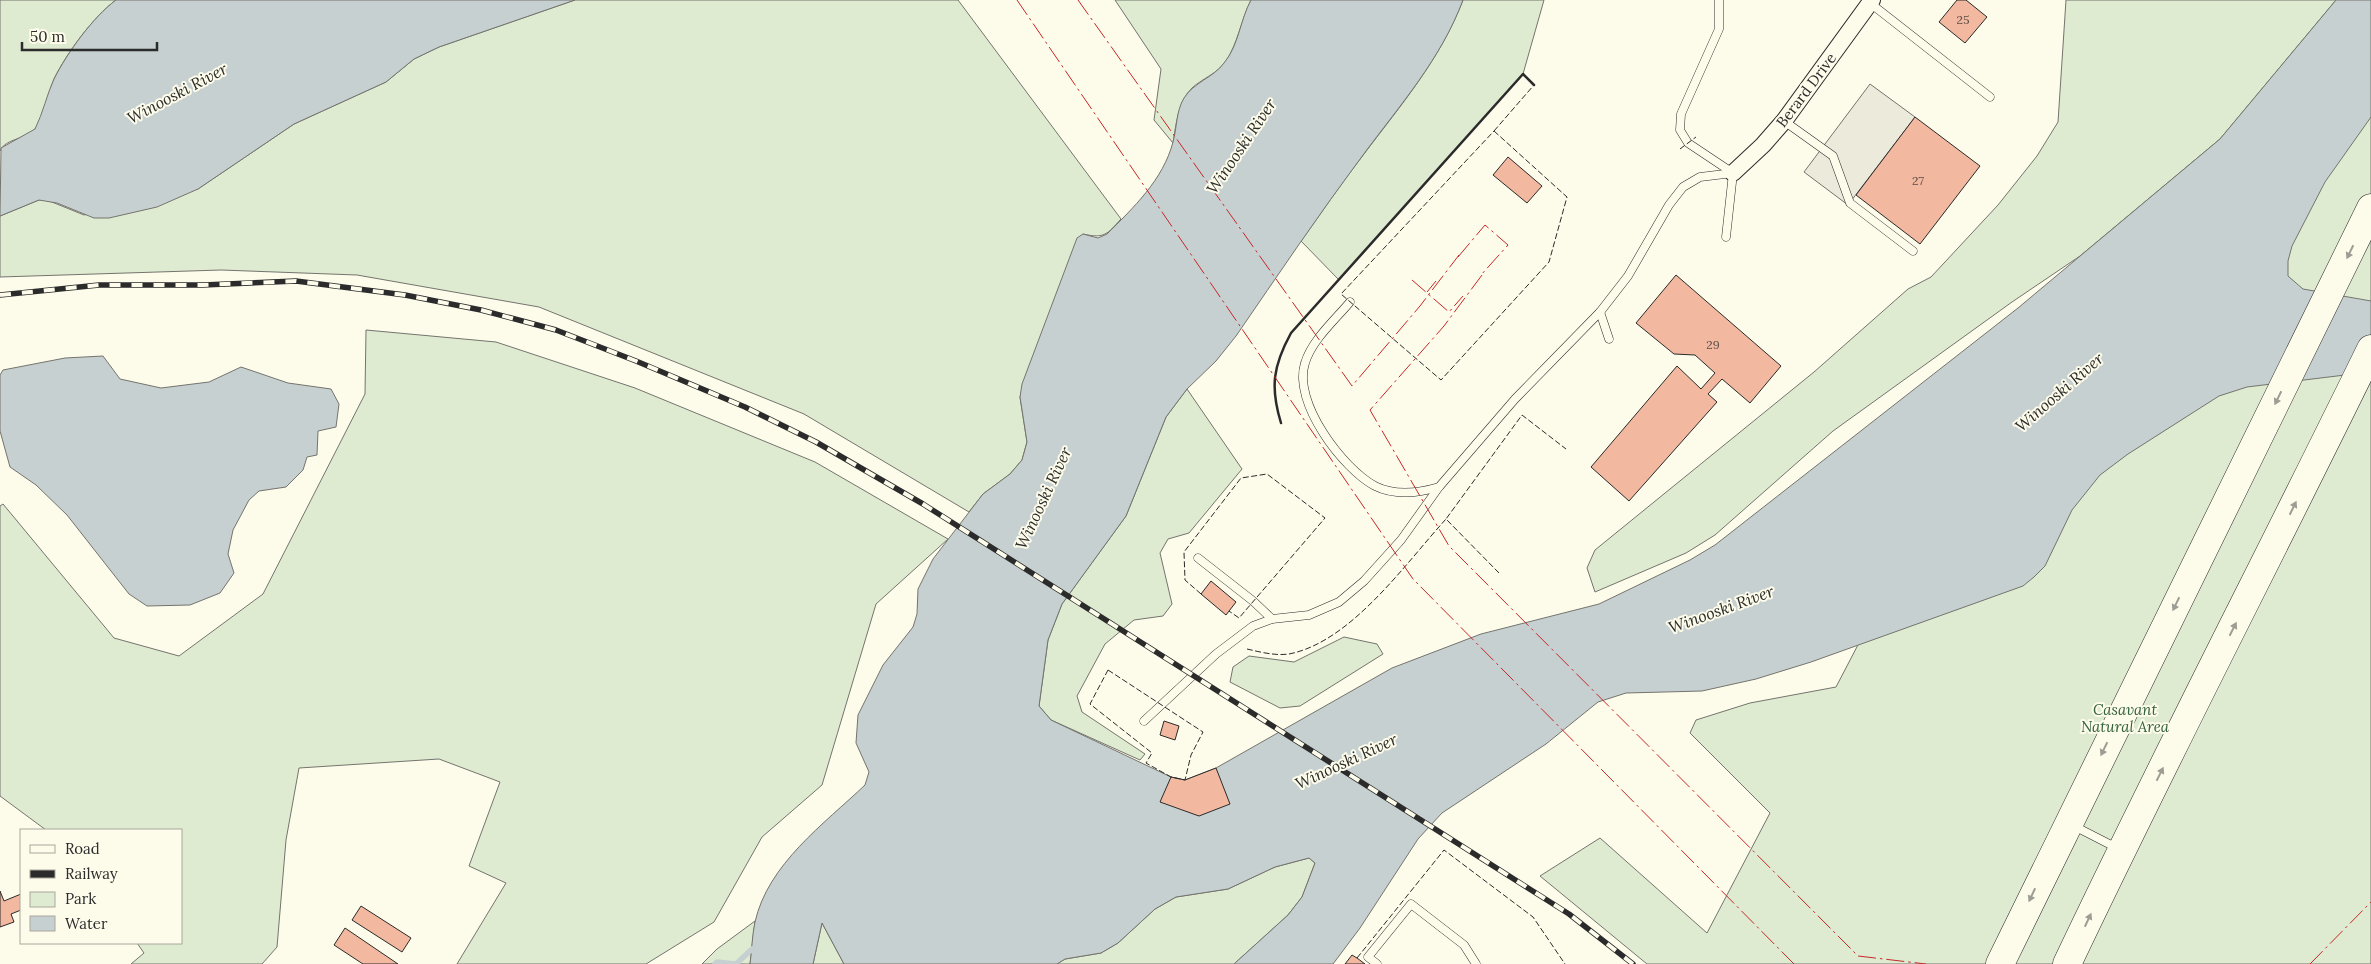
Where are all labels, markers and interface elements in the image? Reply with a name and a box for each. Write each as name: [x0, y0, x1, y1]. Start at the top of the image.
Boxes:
house number: 25: [1957, 12, 1969, 27]
scale bar: [22, 20, 158, 52]
text: 50 m: [30, 27, 65, 46]
street label: Berard Drive: [1772, 49, 1840, 131]
water label: Winooski River: [124, 58, 231, 128]
water label: Winooski River: [1202, 94, 1281, 197]
house number: 27: [1912, 173, 1924, 188]
one-way arrow: [2345, 245, 2353, 259]
house number: 29: [1706, 337, 1720, 352]
water label: Winooski River: [2011, 348, 2108, 436]
one-way arrow: [2274, 391, 2282, 405]
water label: Winooski River: [1011, 443, 1076, 552]
one-way arrow: [2290, 501, 2298, 515]
water label: Winooski River: [1666, 580, 1777, 637]
one-way arrow: [2172, 597, 2180, 611]
one-way arrow: [2229, 622, 2237, 636]
park label: Casavant Natural Area: [2081, 700, 2170, 736]
water label: Winooski River: [1292, 728, 1401, 793]
one-way arrow: [2100, 742, 2108, 757]
one-way arrow: [2156, 767, 2164, 781]
legend: [20, 829, 182, 944]
text: Road: [65, 839, 100, 858]
text: Railway: [65, 864, 118, 883]
one-way arrow: [2028, 888, 2036, 902]
text: Park: [65, 889, 96, 908]
one-way arrow: [2084, 913, 2092, 927]
text: Water: [65, 914, 108, 933]

